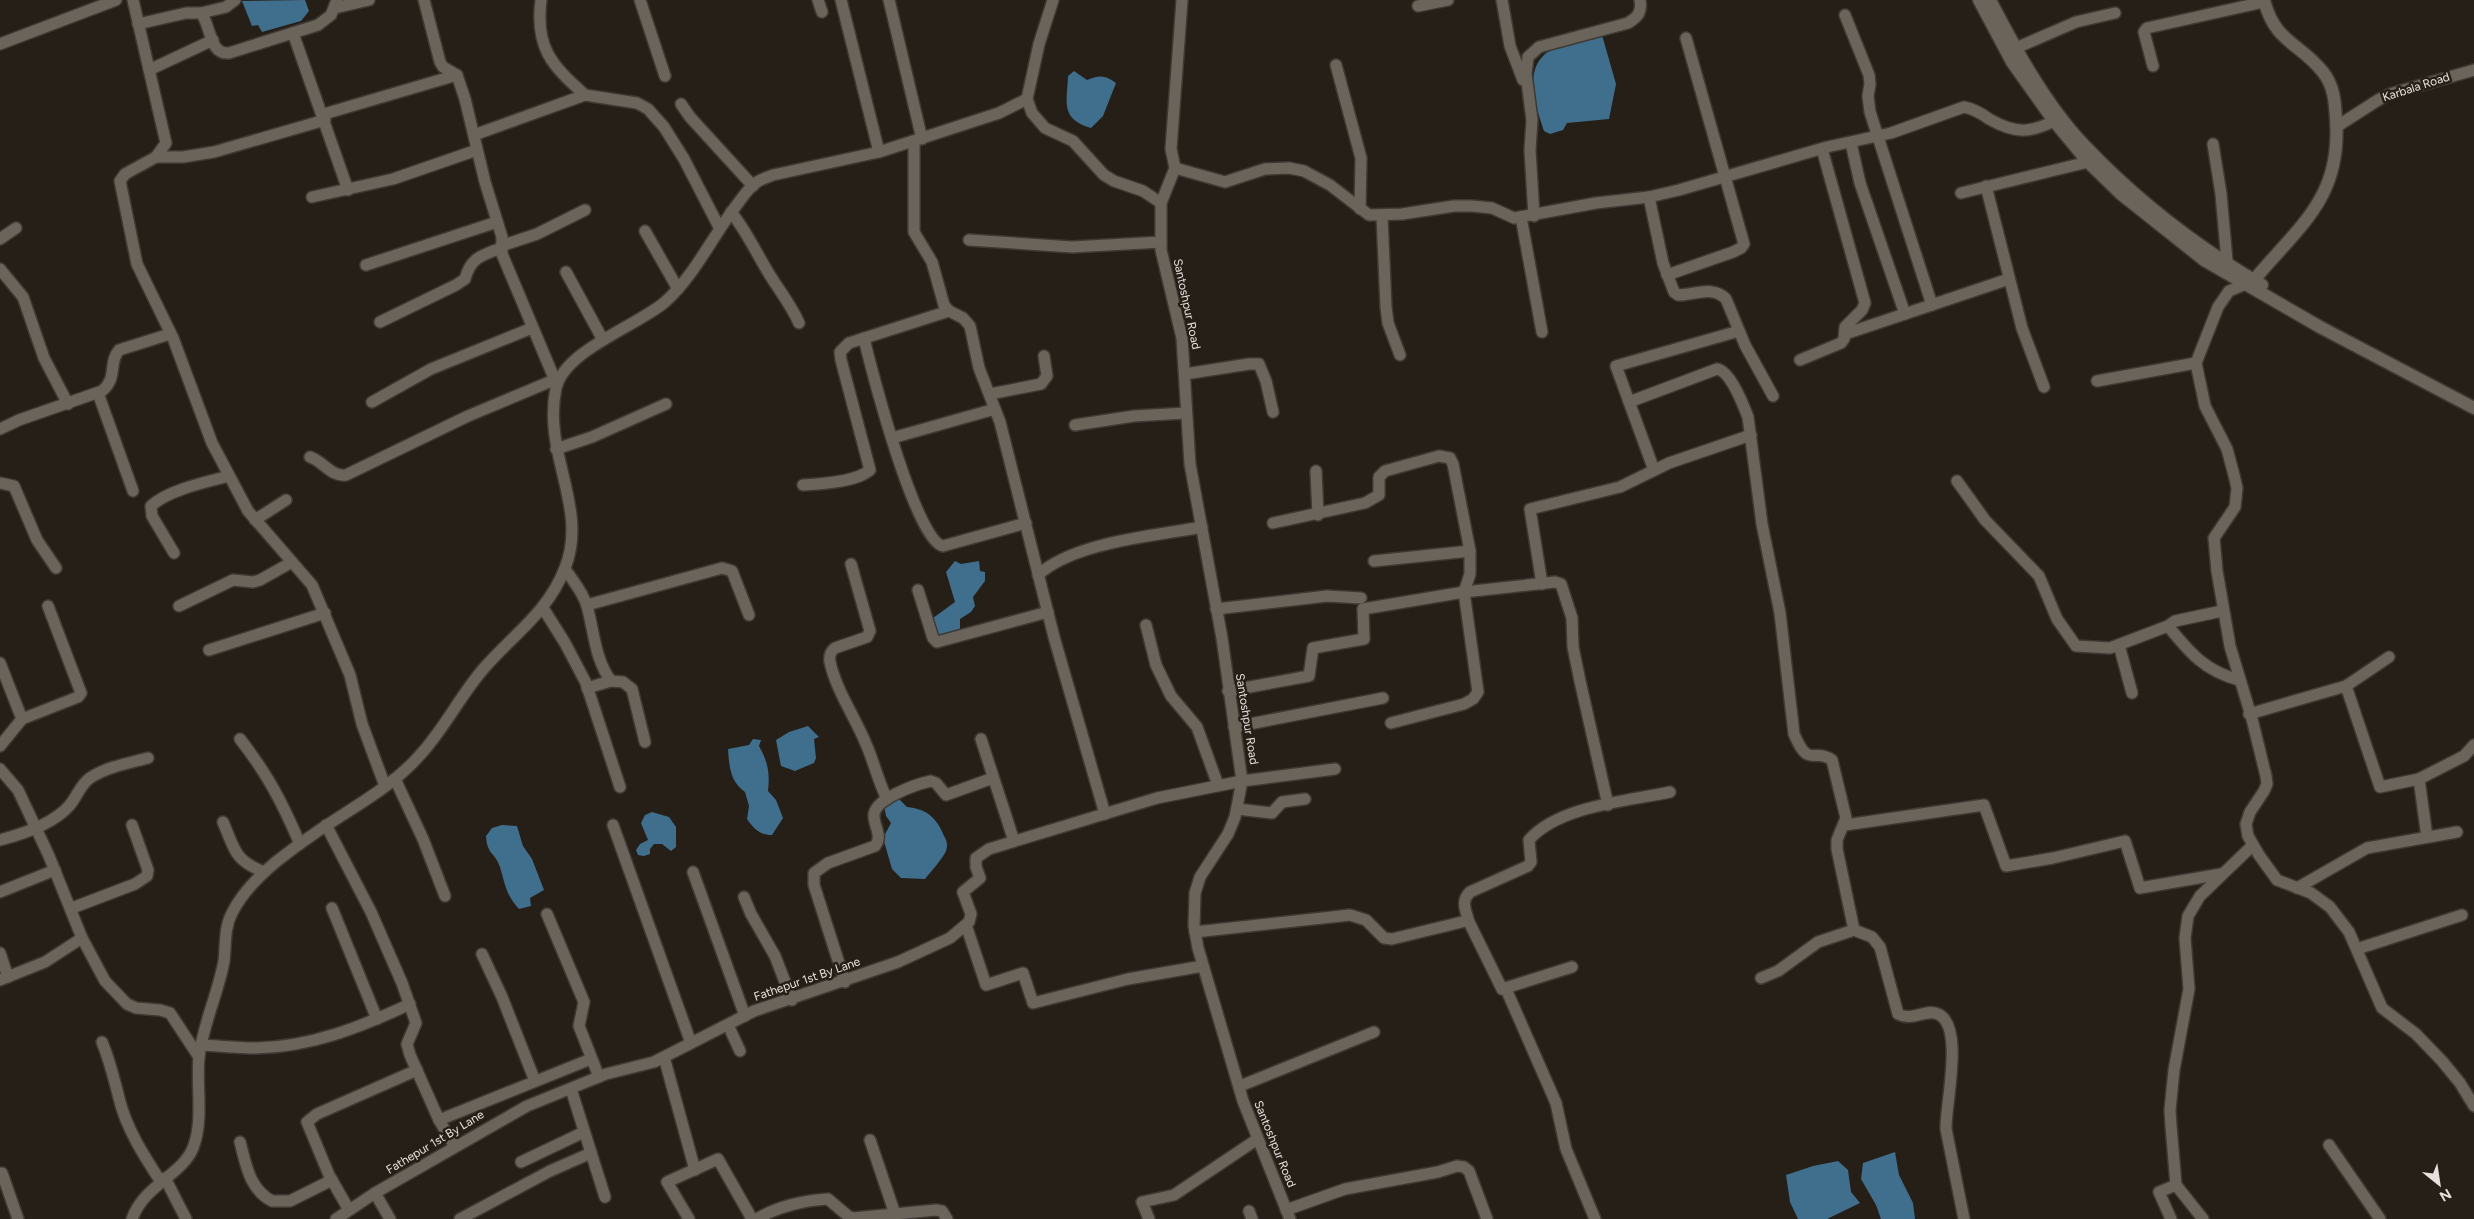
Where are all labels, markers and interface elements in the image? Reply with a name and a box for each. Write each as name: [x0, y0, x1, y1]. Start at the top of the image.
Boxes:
street label: Karbala Road: [2381, 70, 2451, 104]
street label: Santoshpur Road: [1171, 257, 1203, 351]
street label: Santoshpur Road: [1233, 672, 1261, 766]
street label: Fathepur 1st By Lane: [752, 954, 862, 1004]
street label: Santoshpur Road: [1251, 1099, 1299, 1189]
street label: Fathepur 1st By Lane: [384, 1107, 487, 1177]
north arrow: [2414, 1159, 2464, 1209]
text: N: [2436, 1185, 2454, 1205]

